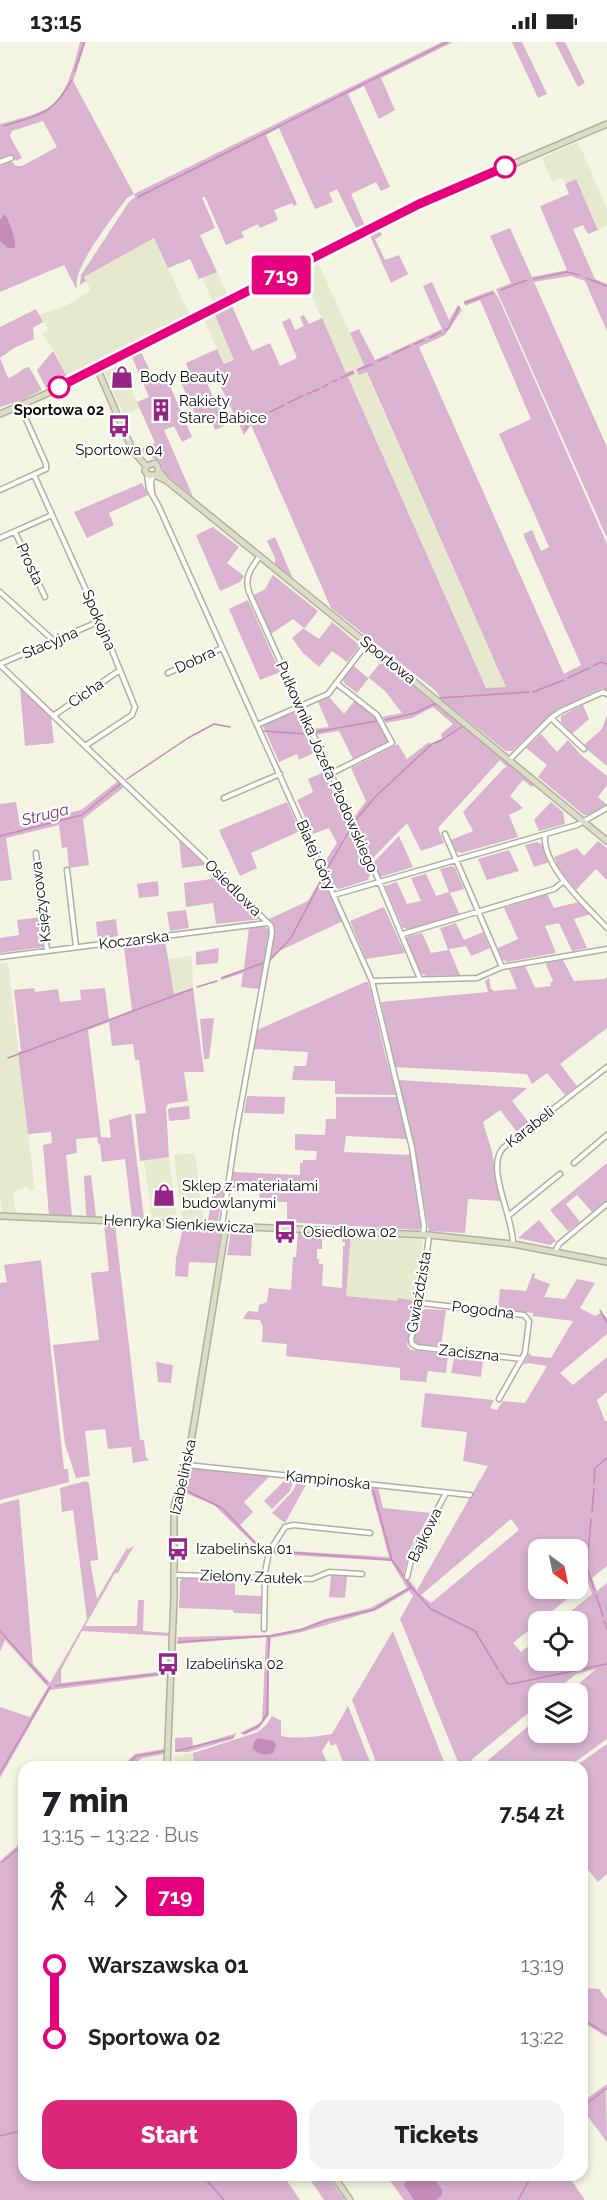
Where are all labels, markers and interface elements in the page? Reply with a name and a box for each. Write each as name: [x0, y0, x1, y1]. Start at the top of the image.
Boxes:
text: 13:15: [30, 8, 82, 34]
unlabelled marker: [494, 156, 516, 178]
line badge: 719: [246, 256, 316, 294]
text: 719: [264, 263, 298, 288]
shop icon: Body Beauty: [109, 364, 135, 390]
place label: Body Beauty: [140, 368, 229, 386]
marker: Sportowa 02: [48, 376, 70, 398]
place label: Rakiety Stare Babice: [179, 392, 267, 427]
building icon: Rakiety Stare Babice: [148, 397, 174, 423]
place label: Sportowa 02: [14, 401, 104, 419]
bus stop icon: Sportowa 04: [106, 413, 132, 439]
place label: Sportowa 04: [75, 441, 163, 459]
street label: Prosta: [13, 540, 47, 588]
street label: Spokojna: [78, 587, 120, 653]
street label: Stacyjna: [19, 623, 81, 663]
street label: Sportowa: [357, 632, 419, 688]
street label: Dobra: [172, 643, 218, 677]
street label: Pułkownika Józefa Płodowskiego: [272, 659, 382, 875]
street label: Cicha: [65, 675, 107, 711]
water label: Struga: [19, 799, 71, 830]
street label: Białej Góry: [293, 817, 339, 893]
street label: Osiedlowa: [201, 856, 265, 920]
street label: Księżycowa: [27, 861, 55, 943]
street label: Koczarska: [98, 927, 170, 953]
street label: Karabeli: [502, 1102, 558, 1152]
place label: Sklep z materiałami budowlanymi: [182, 1177, 318, 1212]
shop icon: Sklep z materiałami budowlanymi: [151, 1182, 177, 1208]
street label: Henryka Sienkiewicza: [103, 1211, 255, 1237]
bus stop icon: Osiedlowa 02: [272, 1219, 298, 1245]
place label: Osiedlowa 02: [303, 1223, 397, 1241]
street label: Gwiaździsta: [403, 1250, 435, 1334]
street label: Pogodna: [451, 1297, 515, 1323]
street label: Zaciszna: [438, 1341, 500, 1365]
street label: Izabelińska: [166, 1438, 200, 1516]
street label: Kampinoska: [285, 1467, 371, 1493]
street label: Bajkowa: [404, 1505, 446, 1565]
bus stop icon: Izabelińska 01: [165, 1536, 191, 1562]
north arrow: [528, 1539, 588, 1599]
map controls: [528, 1539, 588, 1743]
place label: Izabelińska 01: [196, 1540, 293, 1558]
street label: Zielony Zaułek: [200, 1566, 302, 1588]
button: locate: [528, 1611, 588, 1671]
bus stop icon: Izabelińska 02: [155, 1651, 181, 1677]
place label: Izabelińska 02: [186, 1655, 284, 1673]
button: layers: [528, 1683, 588, 1743]
text: 7 min: [42, 1781, 129, 1820]
text: 7.54 zł: [499, 1799, 564, 1825]
text: 13:15 – 13:22 · Bus: [42, 1823, 199, 1847]
icon: walk: [42, 1880, 75, 1913]
icon: forward: [104, 1880, 137, 1913]
text: 4: [84, 1884, 95, 1908]
text: 719: [158, 1884, 192, 1909]
text: Warszawska 01: [88, 1952, 248, 1978]
text: 13:19: [521, 1953, 564, 1977]
text: Sportowa 02: [88, 2024, 220, 2050]
text: 13:22: [520, 2025, 564, 2049]
button: Start: [42, 2100, 297, 2169]
button: Tickets: [309, 2100, 564, 2169]

